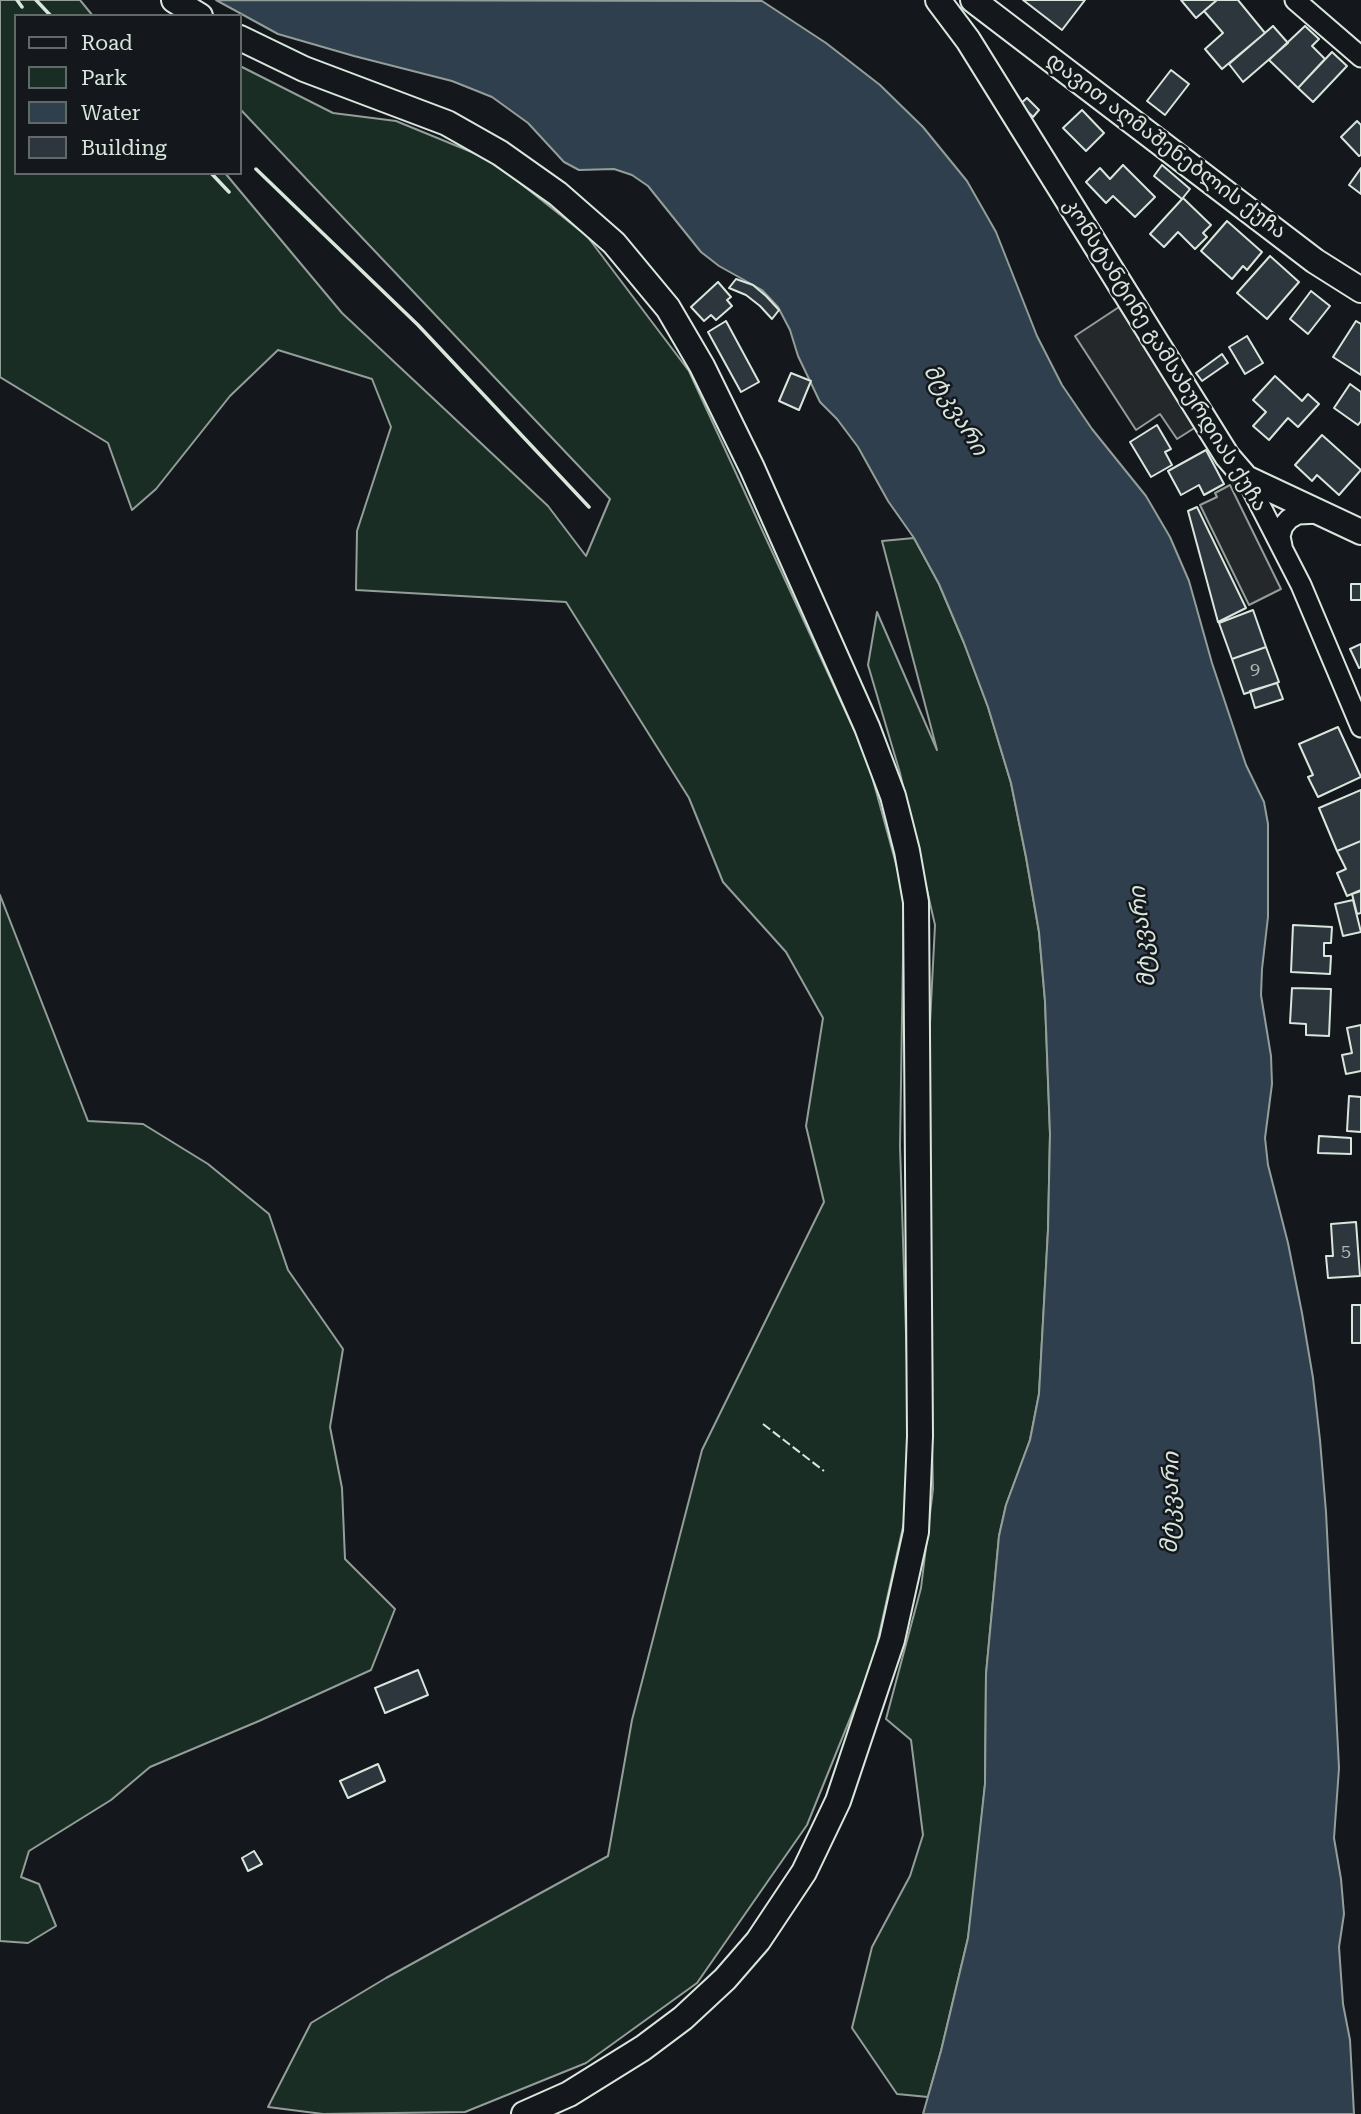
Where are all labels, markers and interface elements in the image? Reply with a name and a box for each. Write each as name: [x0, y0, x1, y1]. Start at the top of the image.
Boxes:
legend: [14, 14, 242, 175]
text: Road: [81, 31, 133, 55]
street label: დავით აღმაშენებლის ქუჩა: [1041, 47, 1291, 245]
text: Park: [81, 66, 127, 90]
text: Water: [81, 101, 140, 125]
text: Building: [81, 136, 167, 160]
street label: კონსტანტინე გამსახურდიას ქუჩა: [1058, 194, 1272, 516]
water label: მტკვარი: [917, 359, 993, 461]
house number: 9: [1250, 659, 1260, 681]
water label: მტკვარი: [1124, 885, 1162, 989]
house number: 5: [1341, 1241, 1351, 1263]
water label: მტკვარი: [1156, 1452, 1186, 1554]

